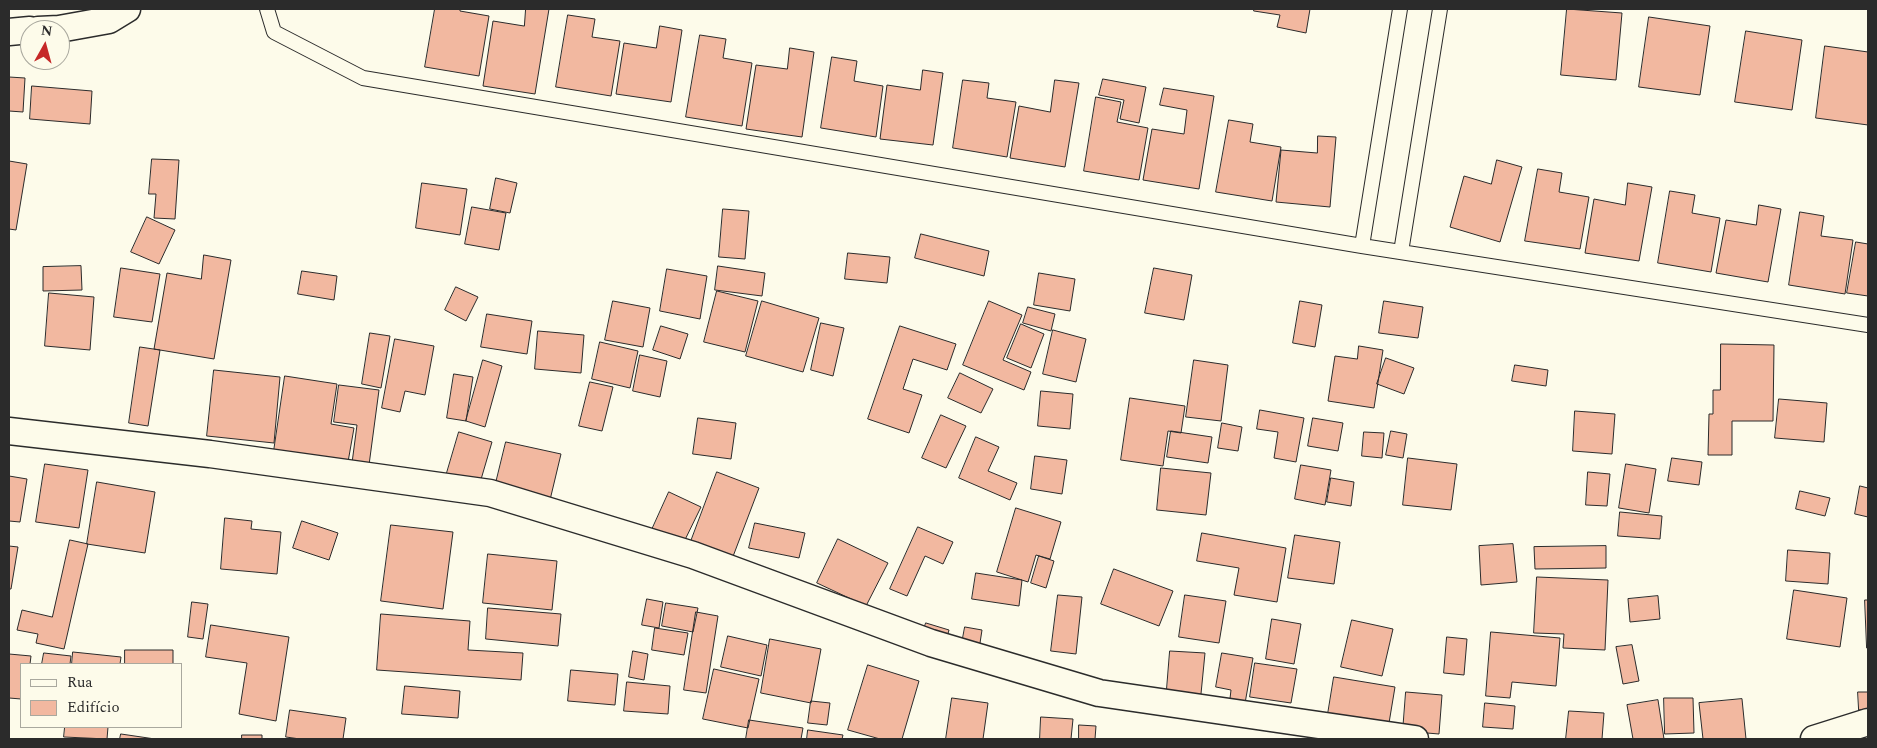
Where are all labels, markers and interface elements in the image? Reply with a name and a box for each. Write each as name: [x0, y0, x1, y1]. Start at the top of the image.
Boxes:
text: N: [40, 19, 54, 42]
north arrow: [20, 20, 70, 70]
legend: [20, 663, 182, 728]
text: Rua: [67, 671, 93, 694]
text: Edifício: [67, 696, 120, 719]

